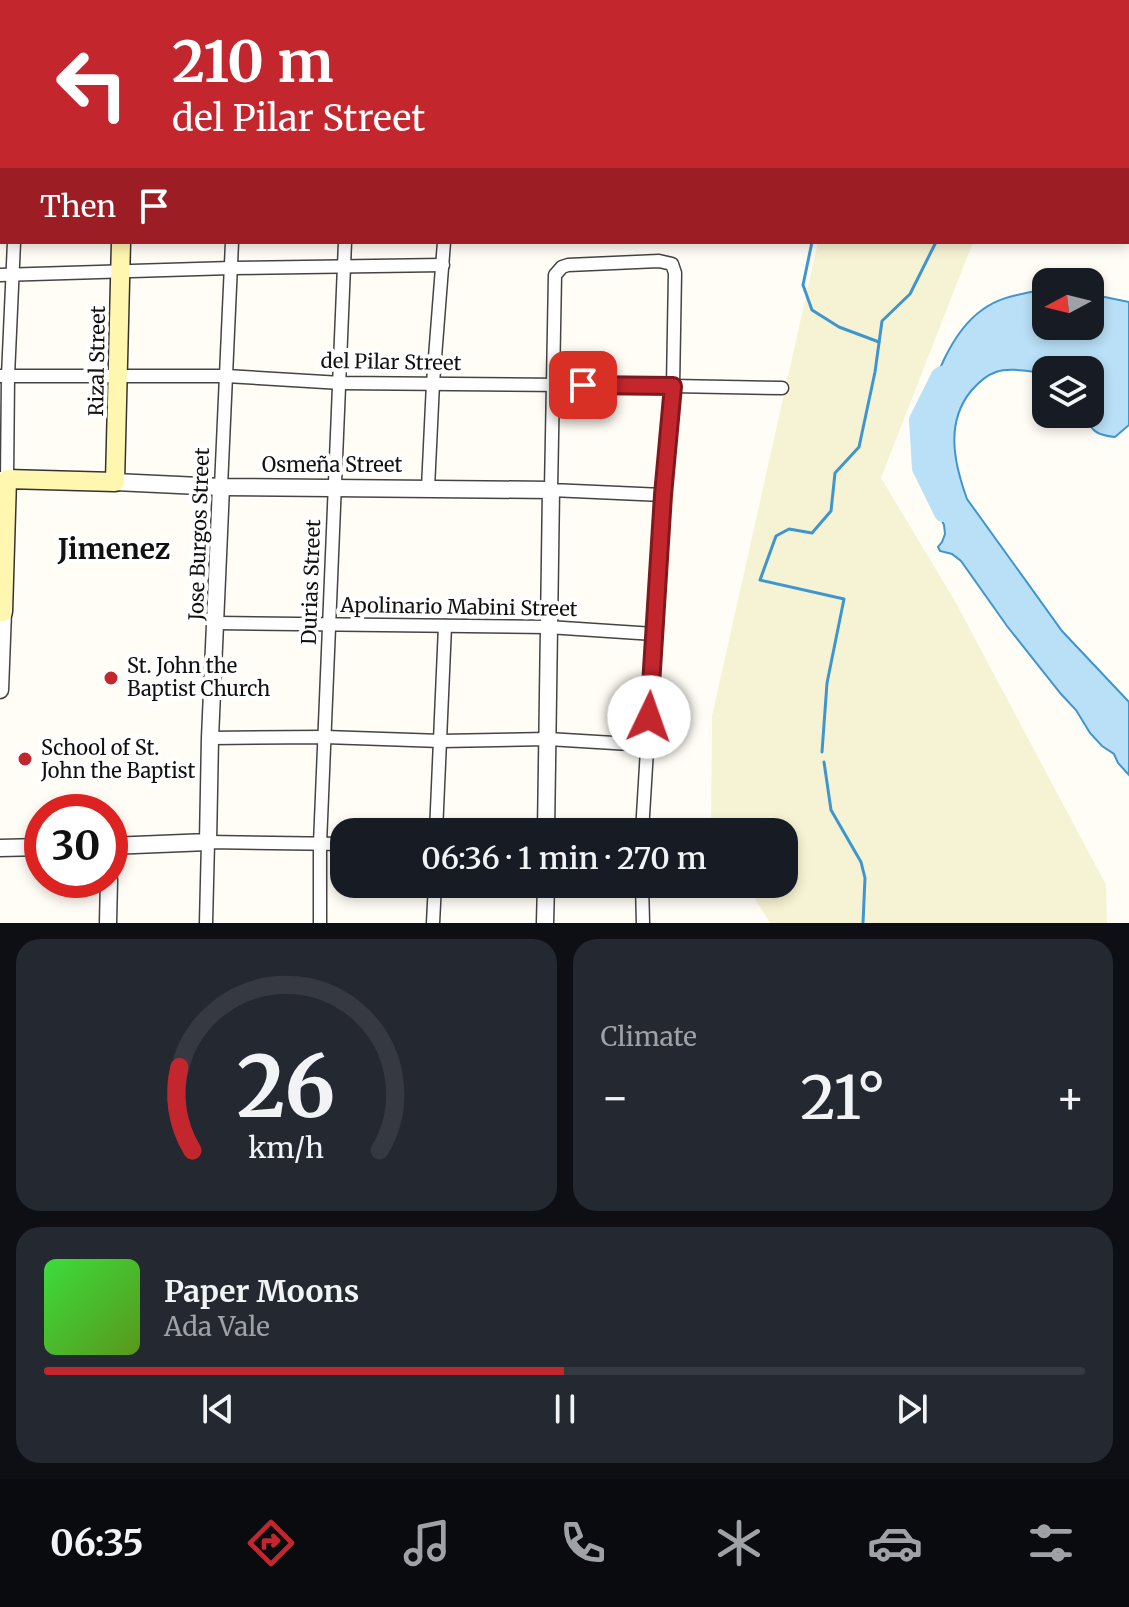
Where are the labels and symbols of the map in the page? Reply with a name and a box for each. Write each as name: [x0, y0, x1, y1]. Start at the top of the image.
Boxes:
north arrow: [1032, 268, 1104, 340]
street label: Rizal Street: [83, 305, 110, 417]
street label: del Pilar Street: [320, 348, 462, 375]
pin: [549, 351, 617, 419]
street label: Jose Burgos Street: [183, 447, 214, 622]
street label: Osmeña Street: [262, 452, 402, 477]
street label: Durias Street: [296, 519, 325, 645]
district label: Jimenez: [57, 531, 170, 567]
street label: Apolinario Mabini Street: [339, 592, 578, 621]
place label: St. John the Baptist Church: [127, 653, 270, 701]
marker: St. John the Baptist Church: [102, 669, 120, 687]
position arrow: [607, 675, 691, 759]
place label: School of St. John the Baptist: [40, 735, 196, 783]
marker: School of St. John the Baptist: [16, 750, 34, 768]
speed limit sign: 30: [24, 794, 128, 898]

